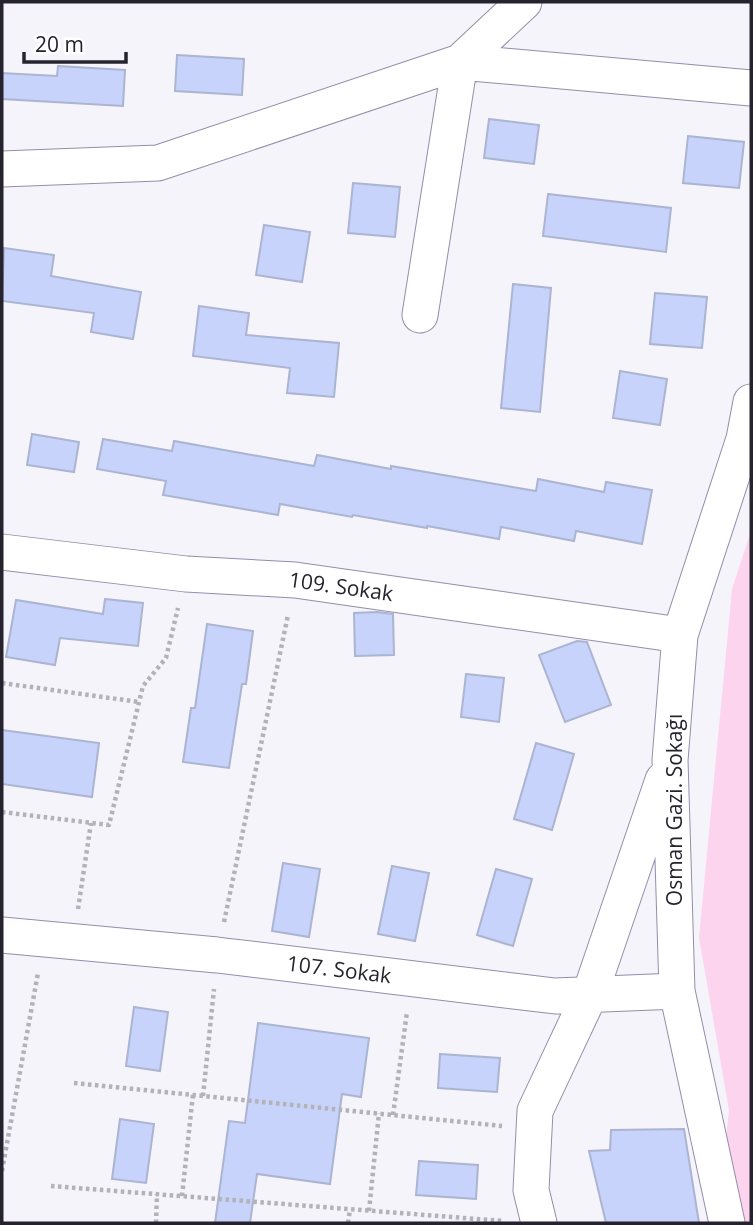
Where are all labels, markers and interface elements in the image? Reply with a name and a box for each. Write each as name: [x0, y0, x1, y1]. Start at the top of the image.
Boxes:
scale bar: [24, 21, 126, 65]
text: 20 m: [35, 30, 84, 58]
street label: 109. Sokak: [287, 565, 395, 607]
street label: Osman Gazi. Sokağı: [660, 714, 688, 906]
street label: 107. Sokak: [285, 949, 393, 989]

